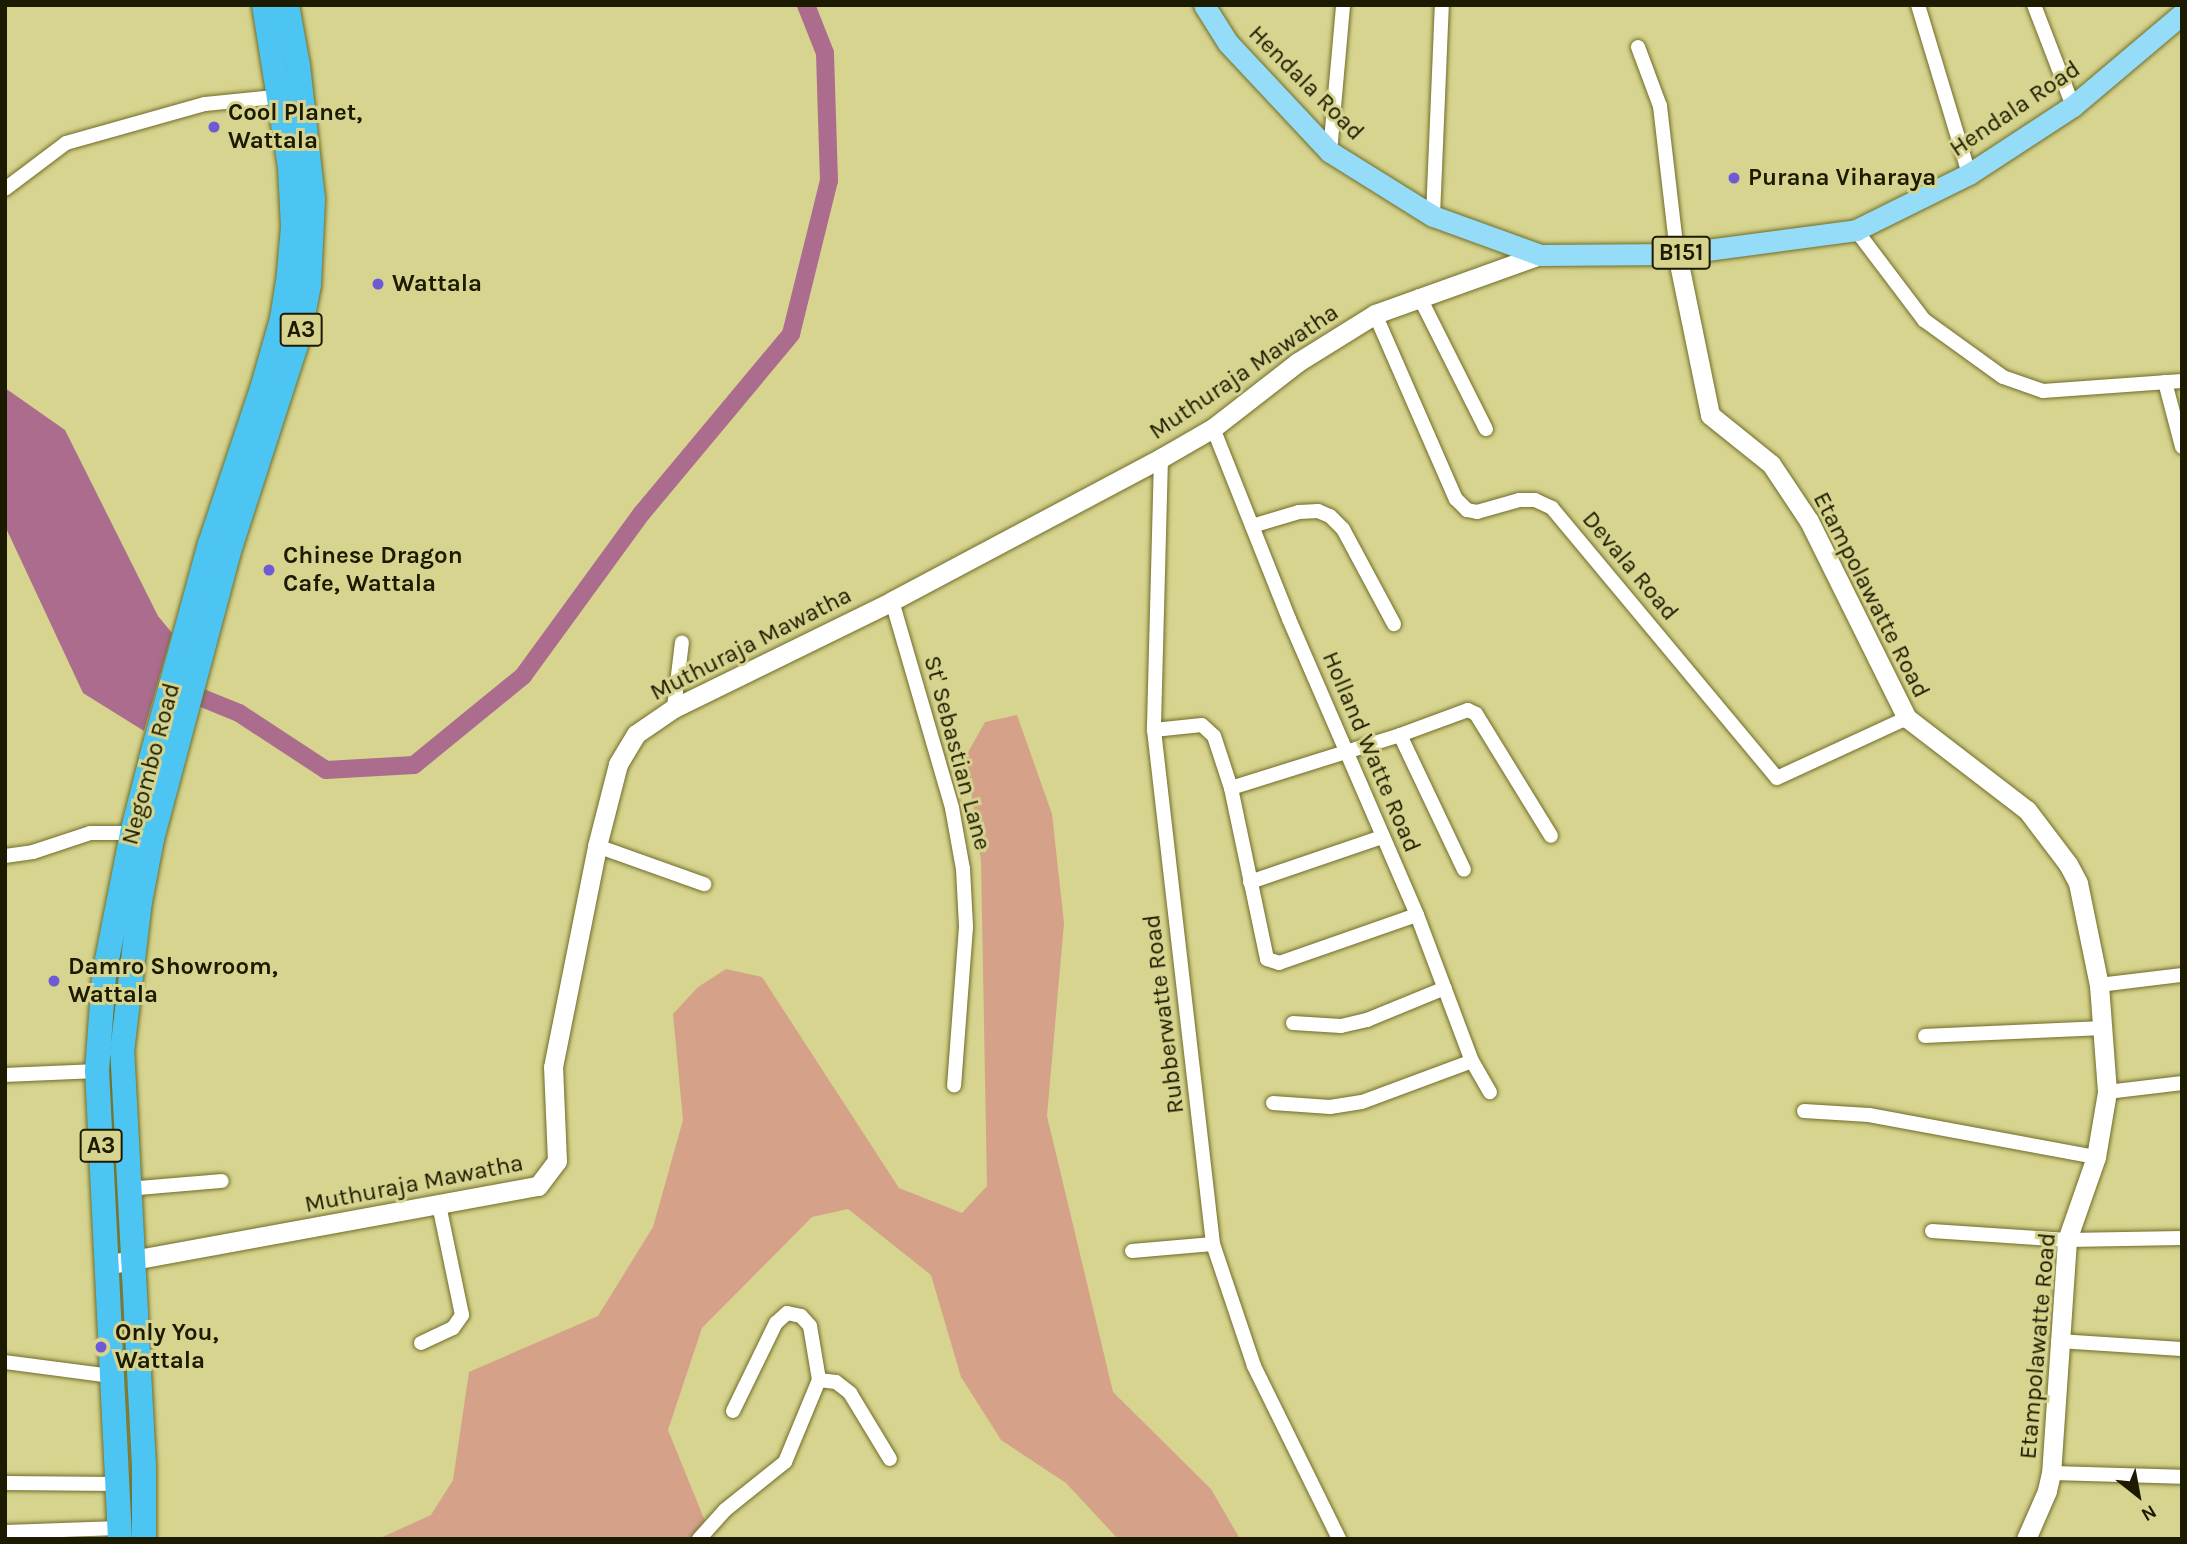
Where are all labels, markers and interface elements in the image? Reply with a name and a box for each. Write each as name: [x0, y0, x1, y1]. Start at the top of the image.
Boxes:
street label: Hendala Road: [1242, 19, 1370, 147]
street label: Hendala Road: [1944, 55, 2086, 163]
place label: Cool Planet, Wattala: [228, 99, 362, 155]
marker: Cool Planet, Wattala: [206, 119, 222, 135]
place label: Purana Viharaya: [1748, 164, 1936, 192]
marker: Purana Viharaya: [1726, 170, 1742, 186]
road number: B151: [1651, 234, 1711, 272]
place label: Wattala: [392, 270, 482, 298]
marker: Wattala: [370, 276, 386, 292]
street label: Muthuraja Mawatha: [1144, 298, 1344, 446]
road number: A3: [278, 310, 324, 350]
street label: Etampolawatte Road: [1807, 487, 1935, 703]
street label: Devala Road: [1576, 505, 1684, 627]
place label: Chinese Dragon Cafe, Wattala: [283, 542, 463, 598]
marker: Chinese Dragon Cafe, Wattala: [261, 562, 277, 578]
street label: Muthuraja Mawatha: [646, 581, 856, 707]
street label: Holland Watte Road: [1316, 647, 1426, 857]
street label: St' Sebastian Lane: [917, 653, 997, 853]
street label: Negombo Road: [116, 680, 186, 848]
street label: Rubberwatte Road: [1137, 913, 1191, 1115]
place label: Damro Showroom, Wattala: [68, 953, 278, 1009]
marker: Damro Showroom, Wattala: [46, 973, 62, 989]
road number: A3: [78, 1126, 124, 1166]
street label: Muthuraja Mawatha: [302, 1149, 526, 1219]
street label: Etampolawatte Road: [2014, 1232, 2062, 1460]
place label: Only You, Wattala: [115, 1319, 219, 1375]
marker: Only You, Wattala: [93, 1339, 109, 1355]
north arrow: [2103, 1460, 2173, 1530]
text: N: [2137, 1500, 2160, 1526]

